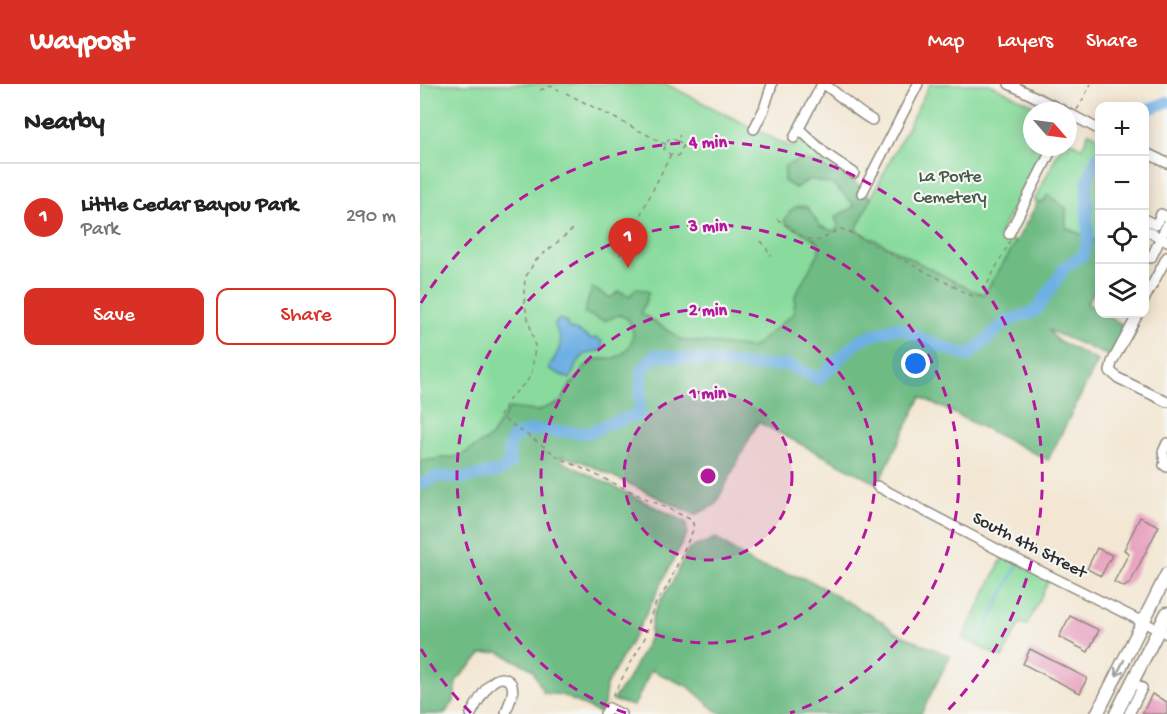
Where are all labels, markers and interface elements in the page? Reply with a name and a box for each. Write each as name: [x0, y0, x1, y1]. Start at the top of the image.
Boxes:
text: Waypost: [30, 26, 133, 59]
text: Map: [928, 30, 964, 55]
text: Layers: [997, 30, 1053, 55]
text: Share: [1086, 30, 1137, 55]
north arrow: [1023, 102, 1077, 156]
map controls: [1095, 102, 1149, 318]
button: +: [1095, 102, 1149, 156]
text: Nearby: [24, 108, 105, 139]
text: 4 min: [688, 133, 727, 154]
button: −: [1095, 156, 1149, 210]
park label: La Porte Cemetery: [914, 167, 987, 209]
text: Little Cedar Bayou Park: [81, 193, 298, 219]
text: 1: [39, 206, 48, 229]
text: 290 m: [346, 206, 396, 229]
button: locate: [1095, 210, 1149, 264]
text: 3 min: [688, 217, 728, 238]
pin: 1: [608, 218, 648, 268]
text: Park: [81, 219, 119, 242]
button: layers: [1095, 264, 1149, 318]
button: Save: [24, 288, 204, 345]
button: Share: [216, 288, 396, 345]
text: 2 min: [689, 301, 728, 322]
your location: [901, 349, 930, 378]
text: 1 min: [689, 384, 727, 405]
centre of rings: [698, 466, 718, 486]
street label: South 4th Street: [968, 508, 1091, 585]
one-way arrow: [1114, 658, 1125, 676]

